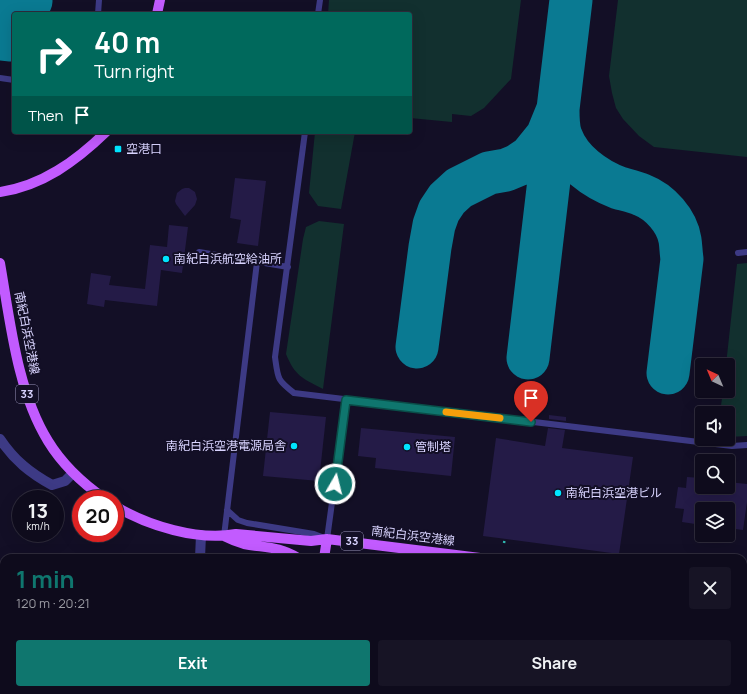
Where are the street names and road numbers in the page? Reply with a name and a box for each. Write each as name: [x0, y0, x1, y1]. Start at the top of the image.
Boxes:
street label: 南紀白浜空港線: [11, 290, 44, 376]
road number: 33: [16, 385, 38, 403]
street label: 南紀白浜空港線: [370, 522, 456, 549]
road number: 33: [341, 532, 363, 550]

